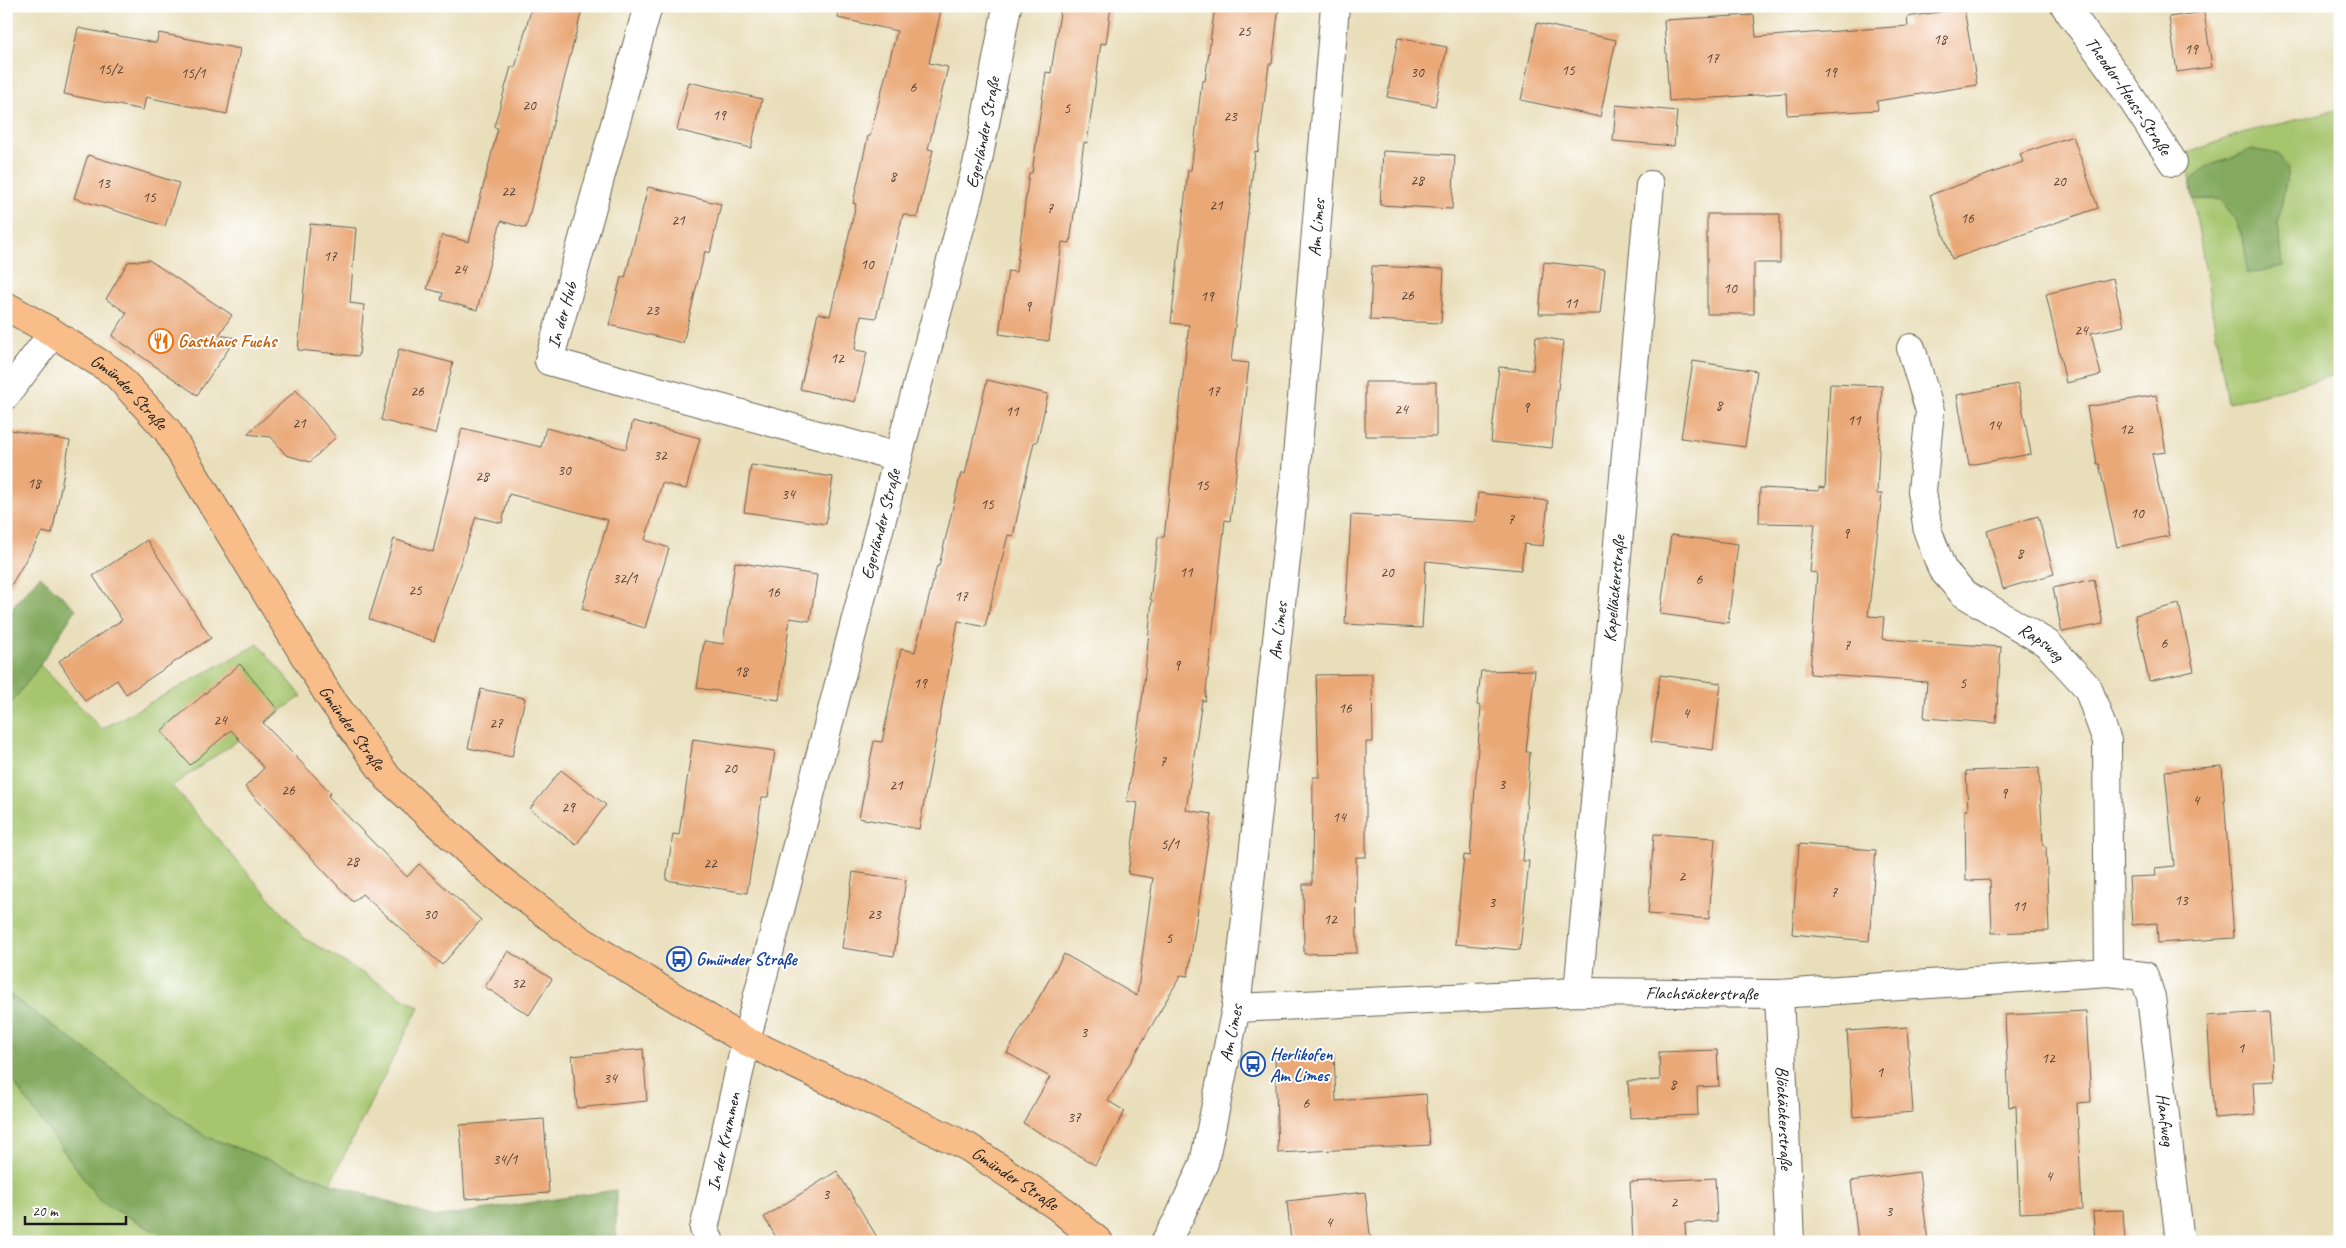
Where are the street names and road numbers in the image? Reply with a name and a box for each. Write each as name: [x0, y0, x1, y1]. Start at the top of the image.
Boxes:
street label: Theodor-Heuss-Straße: [2080, 32, 2177, 160]
street label: Egerländer Straße: [960, 74, 1005, 190]
street label: Am Limes: [1303, 196, 1330, 257]
street label: In der Hub: [542, 278, 582, 351]
street label: Gmünder Straße: [87, 349, 173, 435]
street label: Egerländer Straße: [856, 466, 906, 582]
street label: Kapelläckerstraße: [1598, 533, 1630, 643]
street label: Am Limes: [1264, 599, 1292, 661]
street label: Rapsweg: [2015, 618, 2070, 667]
street label: Gmünder Straße: [314, 681, 391, 776]
street label: Flachsäckerstraße: [1645, 982, 1759, 1005]
street label: Am Limes: [1214, 1002, 1248, 1063]
street label: Blöckäckerstraße: [1771, 1065, 1798, 1171]
street label: In der Krummen: [702, 1089, 745, 1193]
street label: Hanfweg: [2151, 1092, 2180, 1149]
street label: Gmünder Straße: [968, 1142, 1064, 1216]

